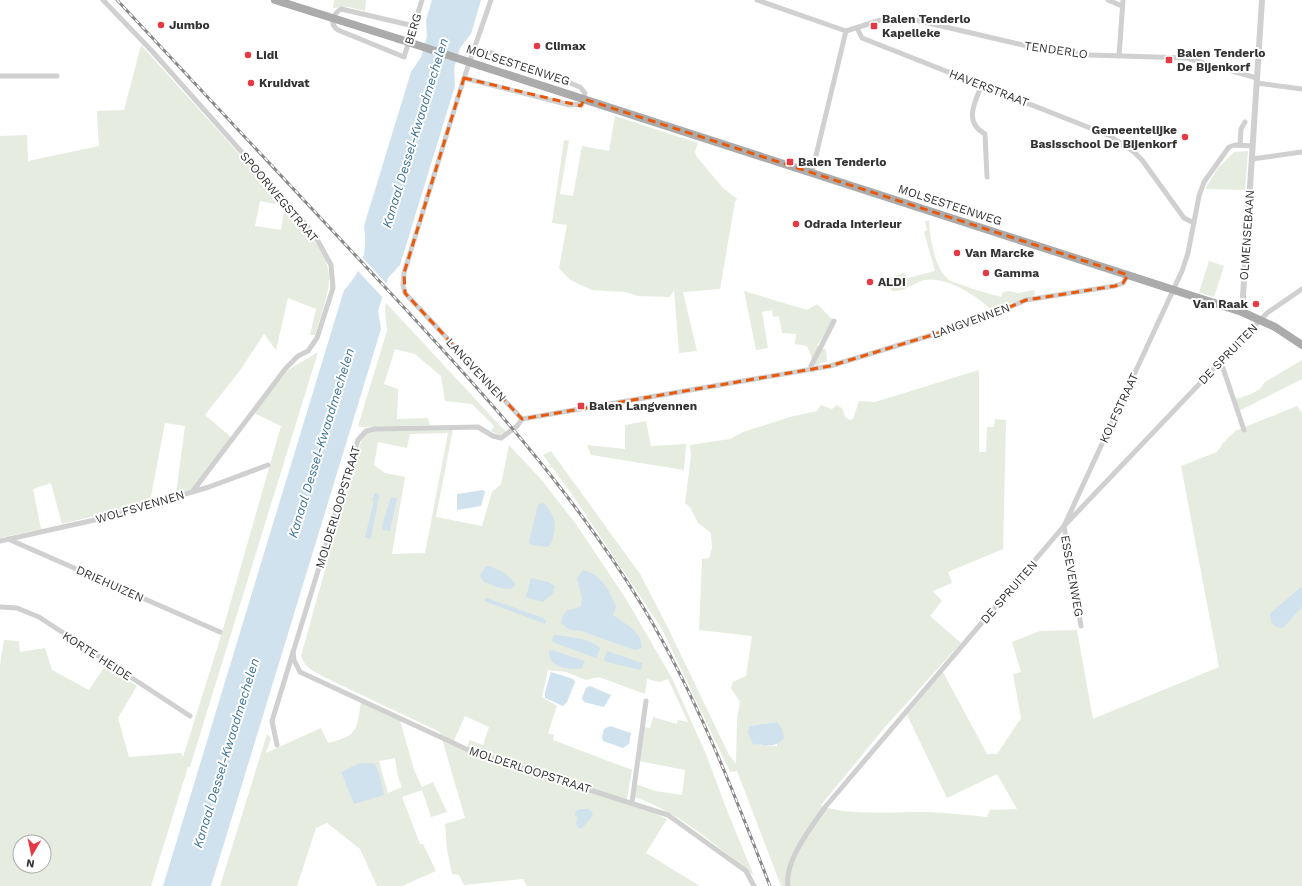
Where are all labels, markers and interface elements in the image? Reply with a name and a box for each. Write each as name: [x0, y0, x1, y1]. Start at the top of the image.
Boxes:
street label: BERG: [402, 12, 424, 46]
place label: Balen Tenderlo Kapelleke: [882, 12, 971, 40]
place label: Jumbo: [169, 18, 210, 32]
marker: Jumbo: [156, 20, 166, 30]
marker: Balen Tenderlo Kapelleke: [869, 21, 879, 31]
water label: Kanaal Dessel-Kwaadmechelen: [379, 36, 451, 230]
place label: Climax: [545, 39, 586, 53]
street label: TENDERLO: [1023, 39, 1089, 61]
marker: Climax: [532, 41, 542, 51]
street label: MOLSESTEENWEG: [464, 42, 572, 88]
place label: Balen Tenderlo De Bijenkorf: [1177, 46, 1266, 74]
place label: Lidl: [256, 48, 278, 62]
marker: Lidl: [243, 50, 253, 60]
marker: Balen Tenderlo De Bijenkorf: [1164, 55, 1174, 65]
street label: HAVERSTRAAT: [947, 66, 1031, 110]
place label: Kruidvat: [259, 76, 310, 90]
marker: Kruidvat: [246, 78, 256, 88]
place label: Gemeentelijke Basisschool De Bijenkorf: [1030, 123, 1177, 151]
marker: Gemeentelijke Basisschool De Bijenkorf: [1180, 132, 1190, 142]
street label: SPOORWEGSTRAAT: [237, 149, 321, 245]
place label: Balen Tenderlo: [798, 155, 887, 169]
marker: Balen Tenderlo: [785, 157, 795, 167]
street label: MOLSESTEENWEG: [896, 182, 1004, 228]
street label: OLMENSEBAAN: [1237, 189, 1257, 281]
place label: Odrada Interieur: [804, 217, 903, 231]
marker: Odrada Interieur: [791, 219, 801, 229]
place label: Van Marcke: [965, 246, 1034, 260]
marker: Van Marcke: [952, 248, 962, 258]
place label: Gamma: [994, 266, 1039, 280]
marker: Gamma: [981, 268, 991, 278]
place label: ALDI: [878, 275, 906, 289]
marker: ALDI: [865, 277, 875, 287]
place label: Van Raak: [1193, 297, 1249, 311]
marker: Van Raak: [1251, 299, 1261, 309]
street label: LANGVENNEN: [930, 300, 1012, 342]
street label: DE SPRUITEN: [1195, 321, 1261, 387]
street label: LANGVENNEN: [443, 335, 509, 405]
water label: Kanaal Dessel-Kwaadmechelen: [285, 346, 357, 540]
street label: KOLFSTRAAT: [1097, 371, 1141, 445]
place label: Balen Langvennen: [589, 399, 697, 413]
marker: Balen Langvennen: [576, 401, 586, 411]
street label: MOLDERLOOPSTRAAT: [313, 444, 363, 570]
street label: WOLFSVENNEN: [94, 488, 186, 526]
street label: ESSEVENWEG: [1058, 534, 1086, 618]
street label: DE SPRUITEN: [978, 558, 1040, 626]
street label: DRIEHUIZEN: [74, 563, 146, 605]
street label: KORTE HEIDE: [60, 628, 134, 684]
water label: Kanaal Dessel-Kwaadmechelen: [190, 656, 262, 850]
street label: MOLDERLOOPSTRAAT: [467, 744, 593, 796]
north arrow: [12, 834, 52, 874]
text: N: [25, 856, 36, 870]

